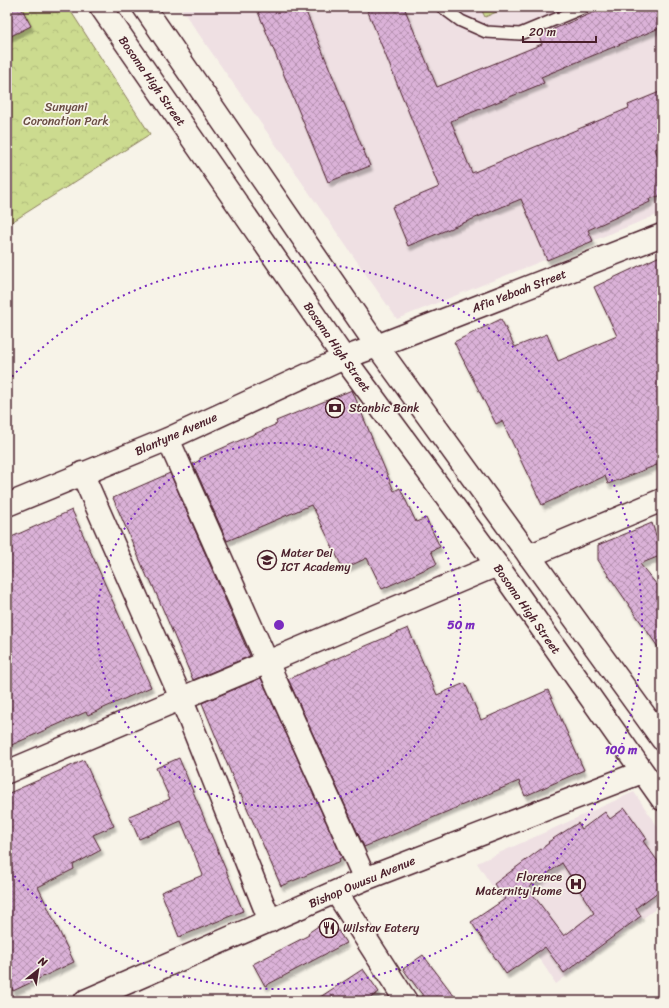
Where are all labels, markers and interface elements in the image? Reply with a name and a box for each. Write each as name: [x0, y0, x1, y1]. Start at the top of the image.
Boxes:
scale bar: [523, 18, 596, 44]
text: 20 m: [529, 21, 556, 43]
street label: Bosoma High Street: [113, 31, 191, 131]
park label: Sunyani Coronation Park: [23, 96, 109, 132]
street label: Afia Yeboah Street: [468, 263, 570, 320]
street label: Bosoma High Street: [298, 297, 376, 397]
bank icon: Stanbic Bank: [324, 397, 346, 419]
place label: Stanbic Bank: [349, 397, 420, 419]
street label: Blantyne Avenue: [131, 406, 221, 462]
place label: Mater Dei ICT Academy: [280, 542, 351, 578]
school or university icon: Mater Dei ICT Academy: [256, 549, 278, 571]
street label: Bosoma High Street: [488, 559, 566, 659]
text: 50 m: [447, 614, 475, 636]
centre of rings: [272, 618, 286, 632]
text: 100 m: [605, 739, 638, 761]
street label: Bishop Owusu Avenue: [305, 850, 419, 914]
place label: Florence Maternity Home: [475, 866, 562, 902]
hospital icon: Florence Maternity Home: [565, 873, 587, 895]
restaurant icon: Wilstav Eatery: [318, 917, 340, 939]
place label: Wilstav Eatery: [343, 917, 420, 939]
north arrow: [18, 950, 58, 990]
text: N: [34, 951, 51, 972]

